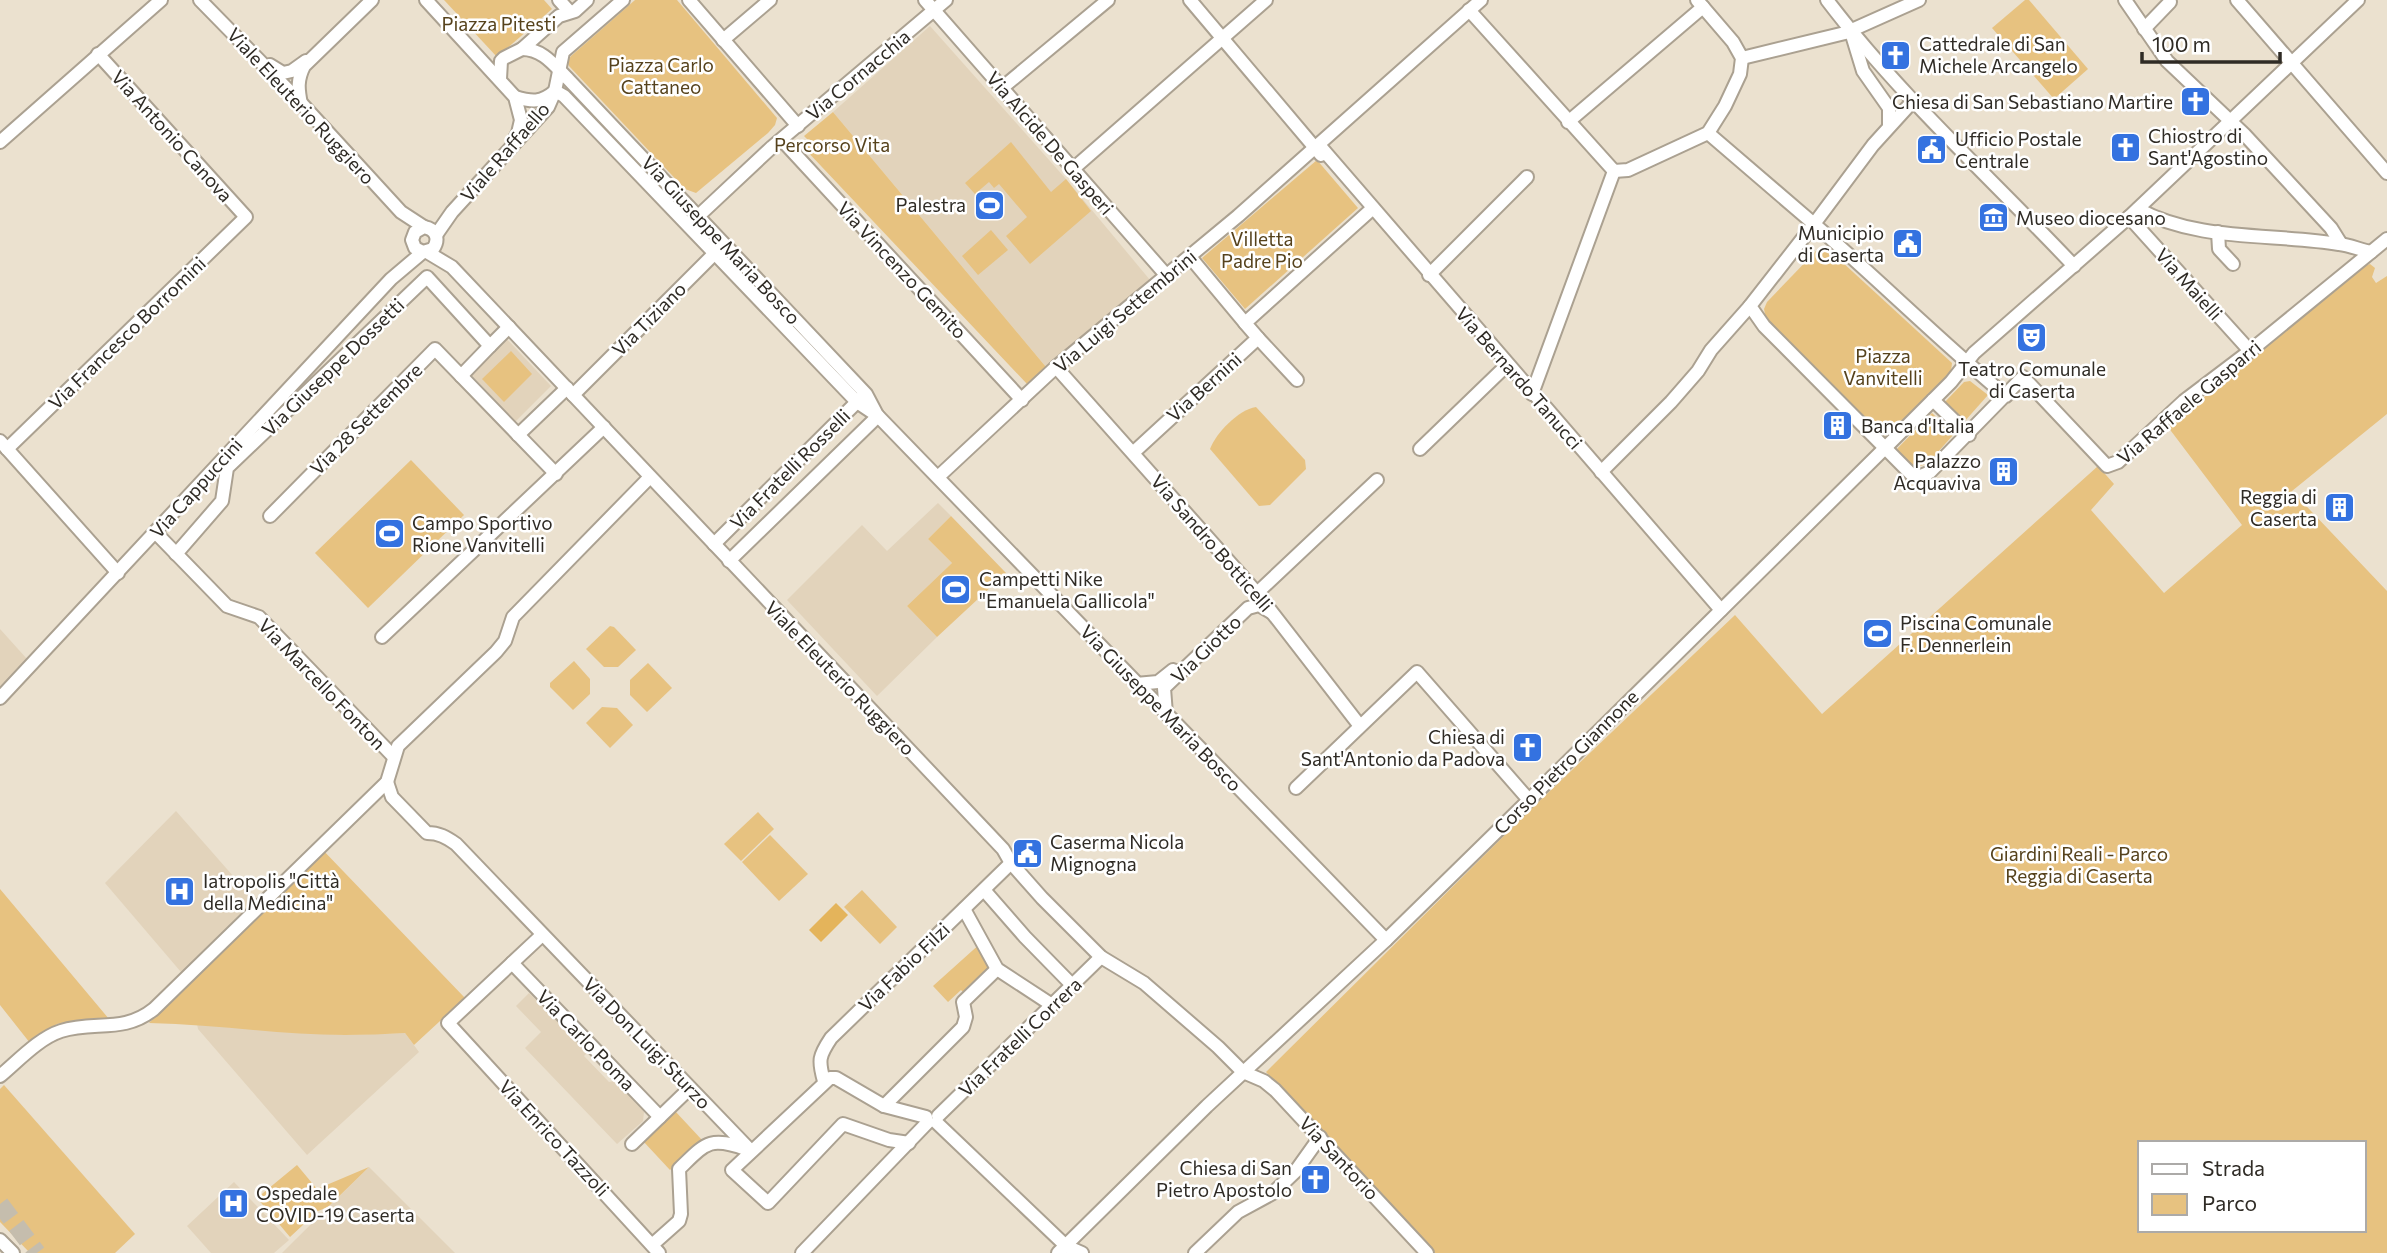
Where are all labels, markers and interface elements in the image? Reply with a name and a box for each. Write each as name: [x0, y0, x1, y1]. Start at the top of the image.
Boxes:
park label: Piazza Pitesti: [442, 12, 556, 35]
scale bar: [2142, 21, 2280, 65]
street label: Viale Eleuterio Ruggiero: [223, 23, 380, 189]
street label: Via Cornacchia: [801, 24, 914, 125]
text: 100 m: [2152, 31, 2211, 56]
place label: Cattedrale di San Michele Arcangelo: [1919, 32, 2078, 77]
church icon: Cattedrale di San Michele Arcangelo: [1879, 38, 1913, 72]
park label: Piazza Carlo Cattaneo: [608, 53, 714, 98]
street label: Via Antonio Canova: [107, 65, 238, 206]
street label: Via Alcide De Gasperi: [982, 66, 1119, 219]
church icon: Chiesa di San Sebastiano Martire: [2179, 85, 2213, 119]
place label: Chiesa di San Sebastiano Martire: [1892, 90, 2173, 113]
street label: Viale Raffaello: [455, 97, 554, 206]
place label: Chiostro di Sant'Agostino: [2148, 124, 2268, 169]
place label: Ufficio Postale Centrale: [1955, 127, 2082, 172]
church icon: Chiostro di Sant'Agostino: [2108, 130, 2142, 164]
park label: Percorso Vita: [774, 133, 890, 156]
public building icon: Ufficio Postale Centrale: [1915, 133, 1949, 167]
street label: Via Giuseppe Maria Bosco: [637, 150, 806, 329]
sports icon: Palestra: [972, 188, 1006, 222]
place label: Palestra: [896, 193, 966, 216]
street label: Via Vincenzo Gemito: [833, 196, 972, 343]
museum icon: Museo diocesano: [1976, 201, 2010, 235]
place label: Museo diocesano: [2016, 206, 2166, 229]
place label: Municipio di Caserta: [1798, 221, 1884, 266]
park label: Villetta Padre Pio: [1221, 227, 1303, 272]
public building icon: Municipio di Caserta: [1890, 227, 1924, 261]
street label: Via Maielli: [2151, 243, 2228, 324]
street label: Via Luigi Settembrini: [1049, 244, 1201, 377]
street label: Via Francesco Borromini: [43, 251, 210, 414]
street label: Via Tiziano: [607, 277, 690, 360]
street label: Via Giuseppe Dossetti: [257, 293, 408, 440]
street label: Via Bernardo Tanucci: [1451, 302, 1587, 454]
theatre icon: Teatro Comunale di Caserta: [2015, 321, 2049, 355]
street label: Via Raffaele Gasparri: [2112, 335, 2265, 469]
park label: Piazza Vanvitelli: [1843, 344, 1923, 389]
street label: Via Bernini: [1161, 347, 1246, 426]
place label: Teatro Comunale di Caserta: [1958, 357, 2106, 402]
street label: Via 28 Settembre: [305, 358, 426, 479]
street label: Via Fratelli Rosselli: [725, 404, 854, 533]
building icon: Banca d'Italia: [1821, 409, 1855, 443]
place label: Banca d'Italia: [1861, 414, 1975, 437]
street label: Via Cappuccini: [145, 433, 247, 543]
place label: Palazzo Acquaviva: [1893, 449, 1981, 494]
building icon: Palazzo Acquaviva: [1987, 455, 2021, 489]
street label: Via Sandro Botticelli: [1146, 469, 1278, 616]
place label: Reggia di Caserta: [2240, 485, 2317, 530]
building icon: Reggia di Caserta: [2323, 491, 2357, 525]
place label: Campo Sportivo Rione Vanvitelli: [412, 511, 553, 556]
sports icon: Campo Sportivo Rione Vanvitelli: [372, 517, 406, 551]
place label: Campetti Nike "Emanuela Gallicola": [979, 567, 1155, 612]
sports icon: Campetti Nike "Emanuela Gallicola": [939, 573, 973, 607]
street label: Viale Eleuterio Ruggiero: [761, 596, 920, 760]
street label: Via Giotto: [1166, 610, 1245, 688]
place label: Piscina Comunale F. Dennerlein: [1900, 611, 2051, 656]
street label: Via Marcello Fonton: [254, 613, 391, 754]
sports icon: Piscina Comunale F. Dennerlein: [1860, 617, 1894, 651]
street label: Via Giuseppe Maria Bosco: [1076, 620, 1247, 796]
street label: Corso Pietro Giannone: [1489, 685, 1643, 839]
place label: Chiesa di Sant'Antonio da Padova: [1301, 725, 1505, 770]
church icon: Chiesa di Sant'Antonio da Padova: [1511, 731, 1545, 765]
place label: Caserma Nicola Mignogna: [1050, 830, 1184, 875]
public building icon: Caserma Nicola Mignogna: [1010, 836, 1044, 870]
park label: Giardini Reali - Parco Reggia di Caserta: [1990, 842, 2168, 887]
place label: Iatropolis "Città della Medicina": [203, 869, 340, 914]
hospital icon: Iatropolis "Città della Medicina": [163, 875, 197, 909]
street label: Via Fabio Filzi: [853, 917, 954, 1016]
street label: Via Don Luigi Sturzo: [579, 972, 716, 1113]
street label: Via Fratelli Correra: [953, 972, 1086, 1101]
street label: Via Carlo Poma: [532, 984, 640, 1095]
street label: Via Enrico Tazzoli: [494, 1075, 614, 1201]
street label: Via Santorio: [1295, 1111, 1384, 1204]
legend: [2138, 1141, 2366, 1232]
text: Strada: [2202, 1155, 2265, 1180]
place label: Chiesa di San Pietro Apostolo: [1156, 1156, 1292, 1201]
church icon: Chiesa di San Pietro Apostolo: [1298, 1162, 1332, 1196]
place label: Ospedale COVID-19 Caserta: [256, 1181, 415, 1226]
hospital icon: Ospedale COVID-19 Caserta: [216, 1187, 250, 1221]
text: Parco: [2202, 1190, 2257, 1215]

